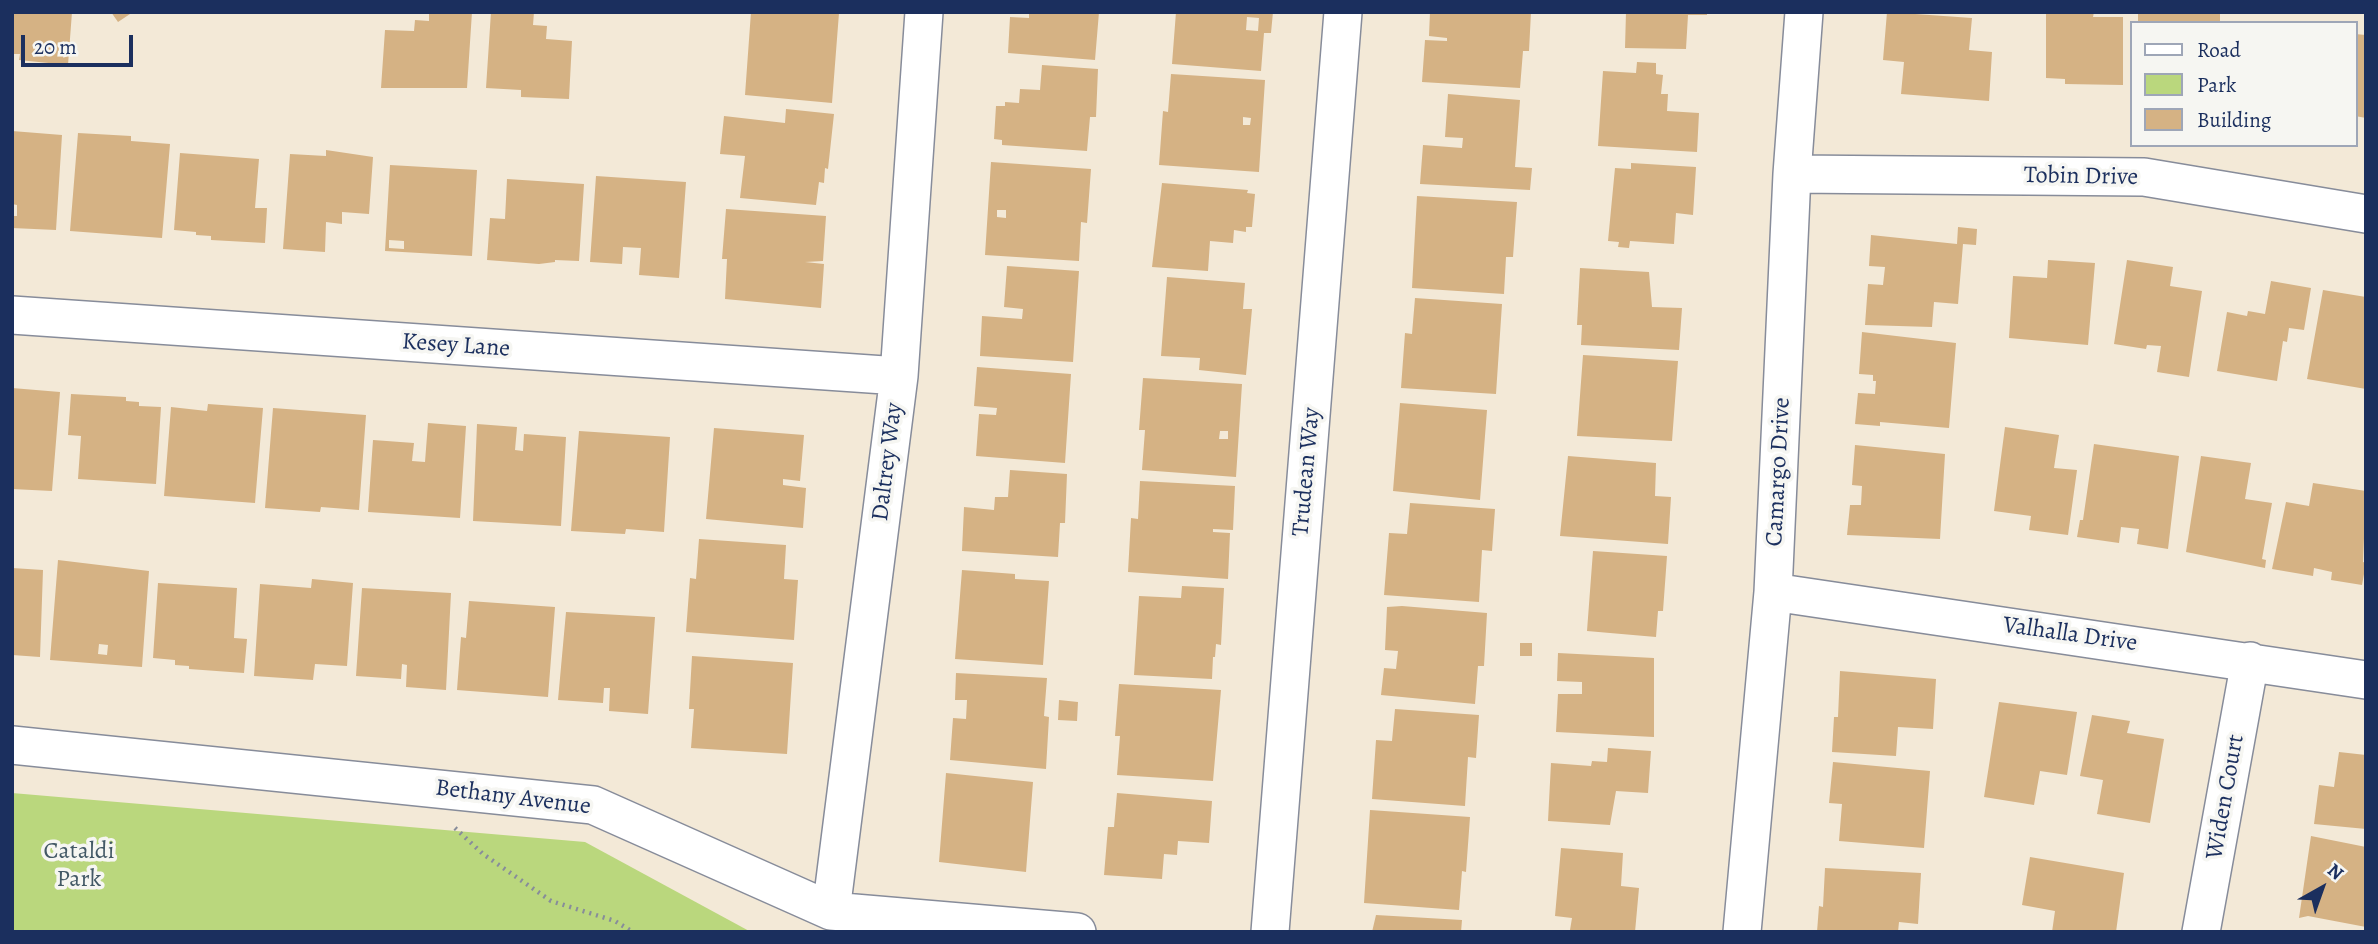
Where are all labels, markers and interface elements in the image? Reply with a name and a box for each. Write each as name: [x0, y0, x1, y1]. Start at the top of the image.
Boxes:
scale bar: [24, 21, 136, 65]
legend: [2130, 21, 2357, 147]
text: 20 m: [34, 33, 77, 61]
text: Road: [2197, 36, 2241, 64]
text: Park: [2197, 71, 2236, 99]
text: Building: [2197, 106, 2271, 134]
street label: Tobin Drive: [2024, 162, 2138, 192]
street label: Kesey Lane: [401, 328, 511, 364]
street label: Camargo Drive: [1761, 397, 1797, 547]
street label: Daltrey Way: [866, 401, 910, 523]
street label: Trudean Way: [1287, 406, 1327, 538]
street label: Valhalla Drive: [2001, 611, 2139, 659]
street label: Widen Court: [2201, 732, 2251, 862]
street label: Bethany Avenue: [434, 774, 592, 822]
park label: Cataldi Park: [44, 838, 114, 894]
north arrow: [2287, 853, 2357, 923]
text: N: [2322, 858, 2349, 886]

